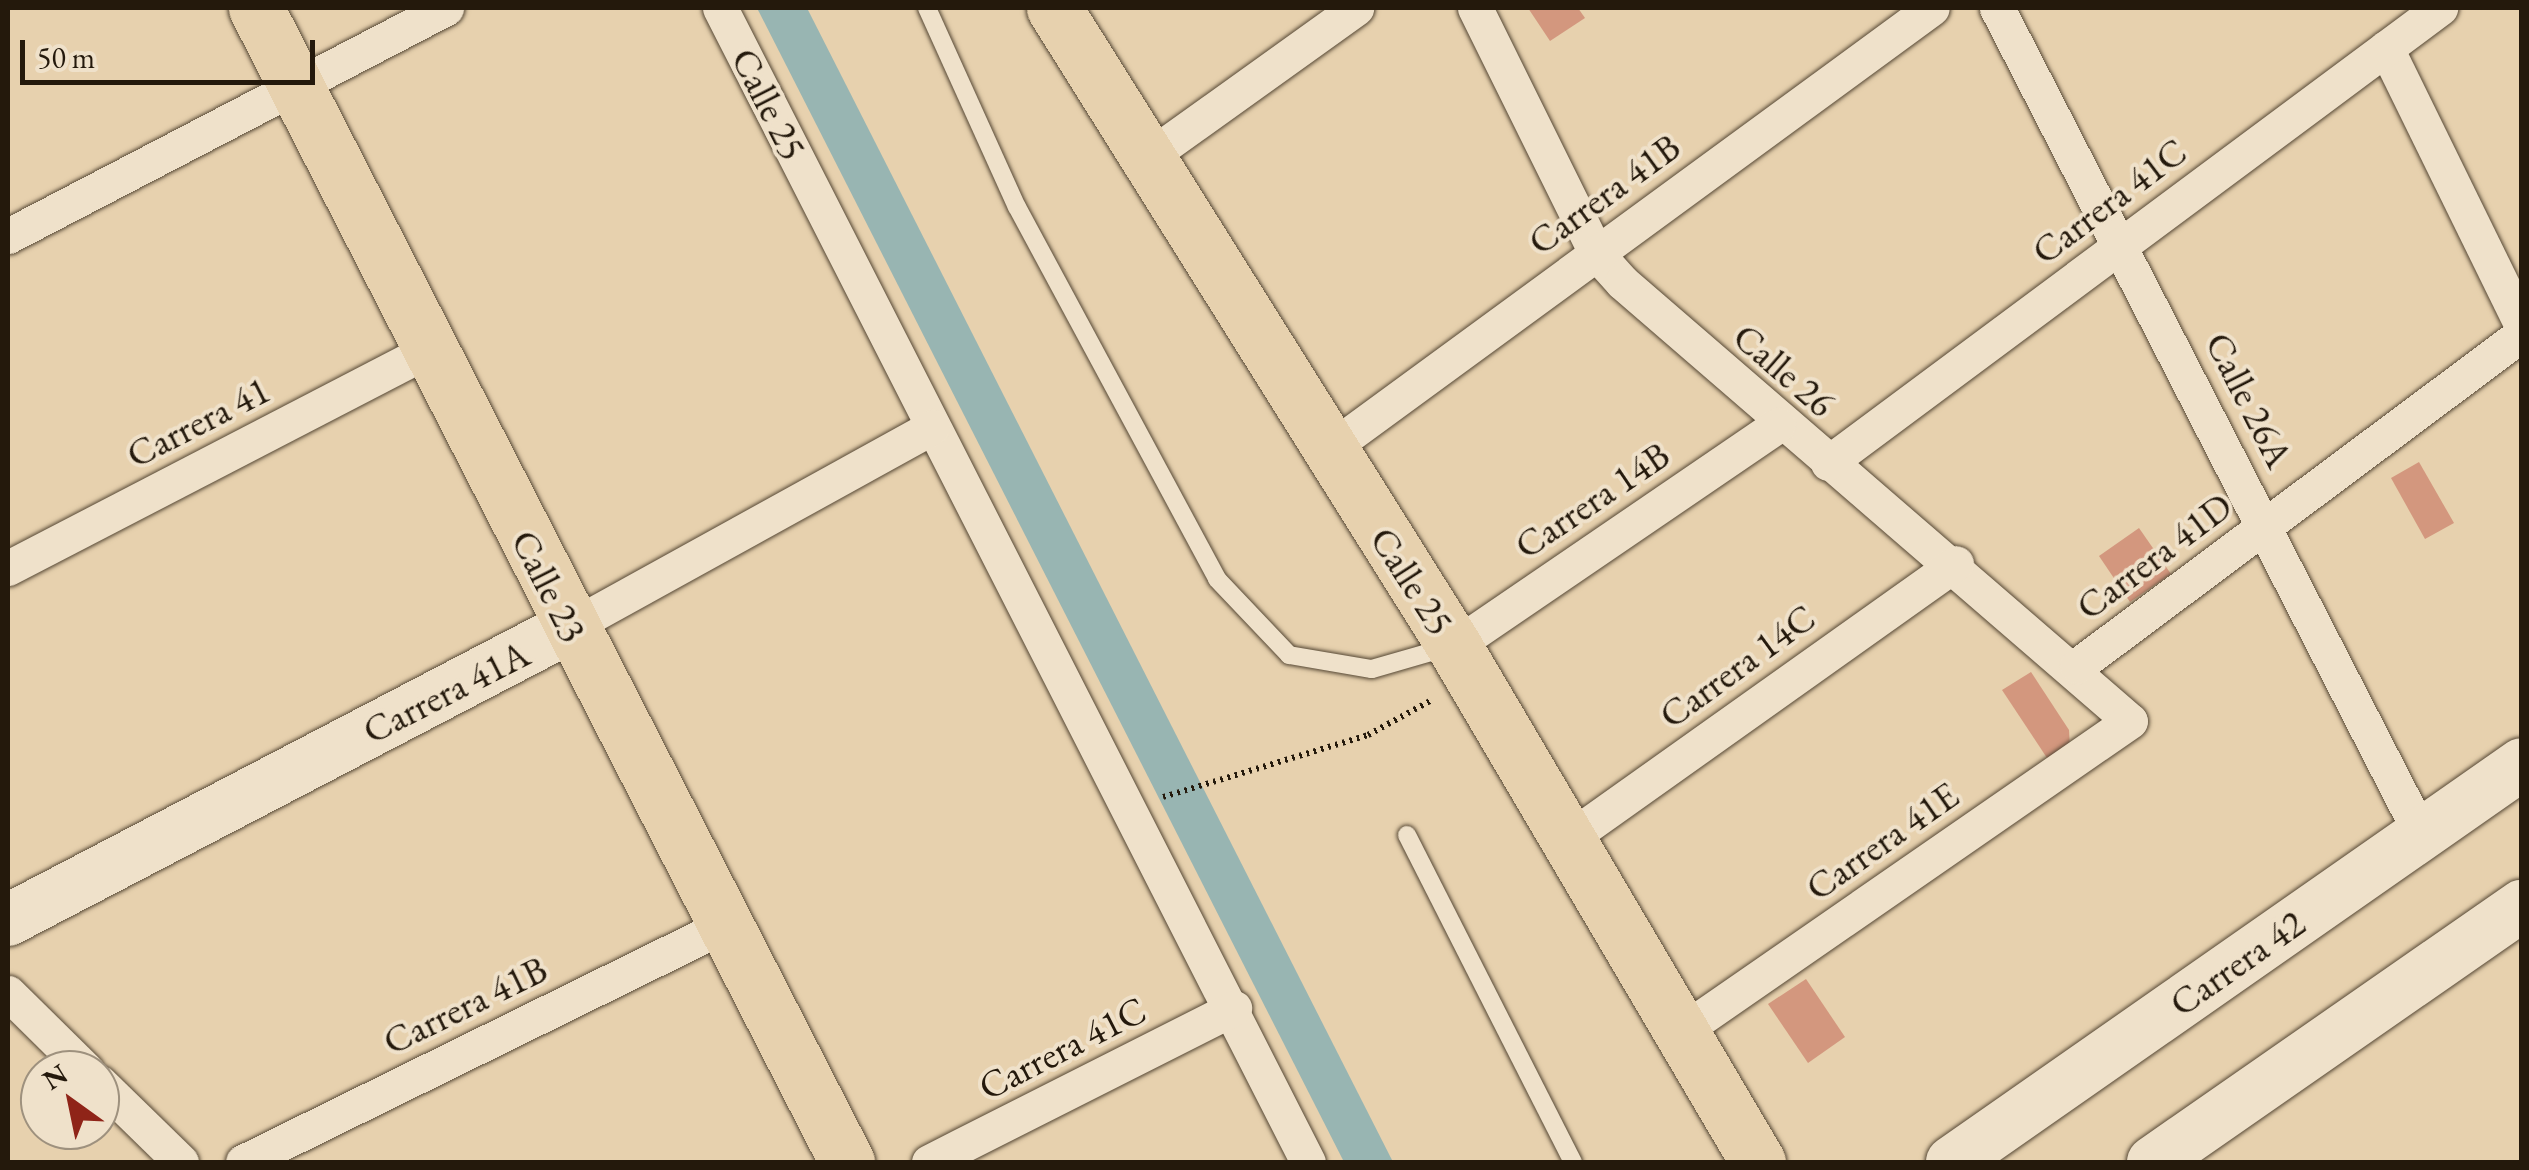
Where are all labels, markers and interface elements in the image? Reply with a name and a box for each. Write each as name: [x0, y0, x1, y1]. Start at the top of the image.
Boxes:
scale bar: [25, 20, 320, 82]
text: 50 m: [37, 38, 95, 77]
street label: Calle 25: [722, 41, 816, 167]
street label: Carrera 41B: [1519, 124, 1689, 264]
street label: Carrera 41C: [2023, 128, 2195, 274]
street label: Calle 26: [1724, 314, 1844, 426]
street label: Calle 26A: [2196, 325, 2302, 475]
street label: Carrera 41: [119, 367, 277, 477]
street label: Carrera 14B: [1506, 432, 1678, 568]
street label: Carrera 41D: [2067, 483, 2241, 629]
street label: Calle 25: [1360, 519, 1464, 643]
street label: Calle 23: [502, 523, 596, 649]
street label: Carrera 14C: [1650, 594, 1824, 738]
street label: Carrera 41A: [355, 631, 537, 753]
street label: Carrera 41E: [1797, 772, 1967, 910]
street label: Carrera 42: [2161, 900, 2313, 1026]
street label: Carrera 41B: [376, 946, 554, 1064]
street label: Carrera 41C: [971, 987, 1153, 1109]
north arrow: [20, 1050, 120, 1150]
text: N: [35, 1055, 74, 1098]

